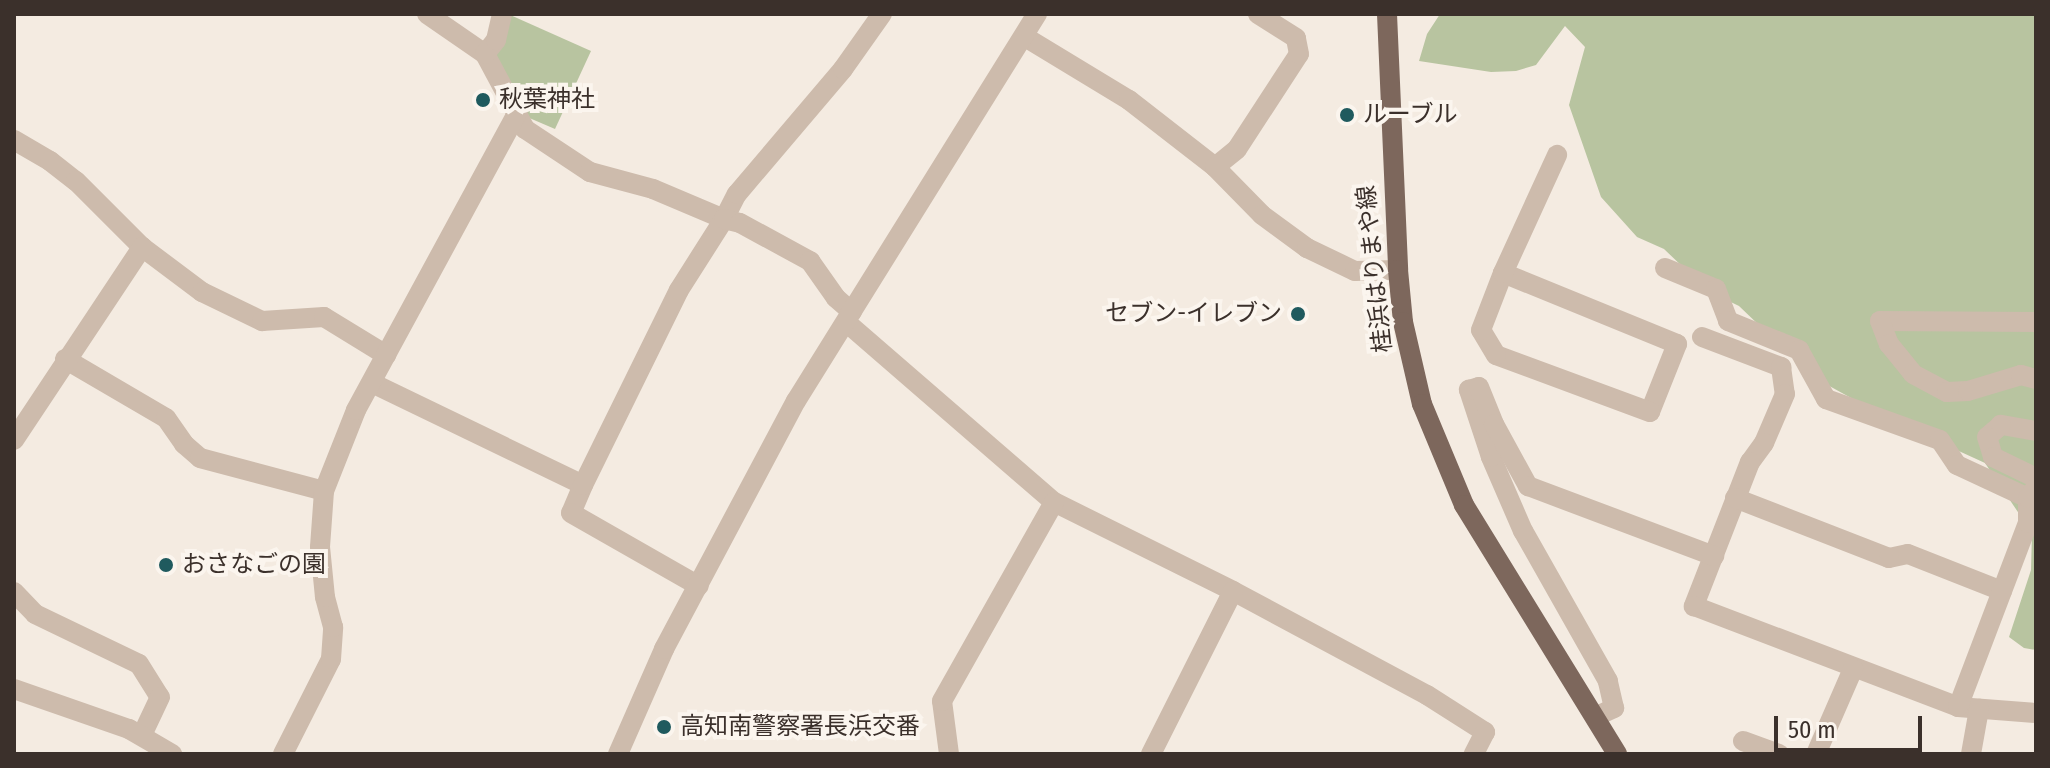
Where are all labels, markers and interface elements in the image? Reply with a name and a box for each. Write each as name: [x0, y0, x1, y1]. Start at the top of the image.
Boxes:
place label: 秋葉神社: [499, 86, 595, 114]
marker: 秋葉神社: [474, 91, 492, 109]
place label: ルーブル: [1363, 101, 1459, 129]
marker: ルーブル: [1338, 106, 1356, 124]
street label: 桂浜はりまや線: [1352, 184, 1398, 354]
place label: セブン-イレブン: [1105, 300, 1282, 328]
marker: セブン-イレブン: [1289, 305, 1307, 323]
place label: おさなごの園: [182, 551, 326, 579]
marker: おさなごの園: [157, 556, 175, 574]
scale bar: [1778, 700, 1926, 750]
place label: 高知南警察署長浜交番: [680, 713, 920, 741]
text: 50 m: [1788, 716, 1836, 744]
marker: 高知南警察署長浜交番: [655, 718, 673, 736]

